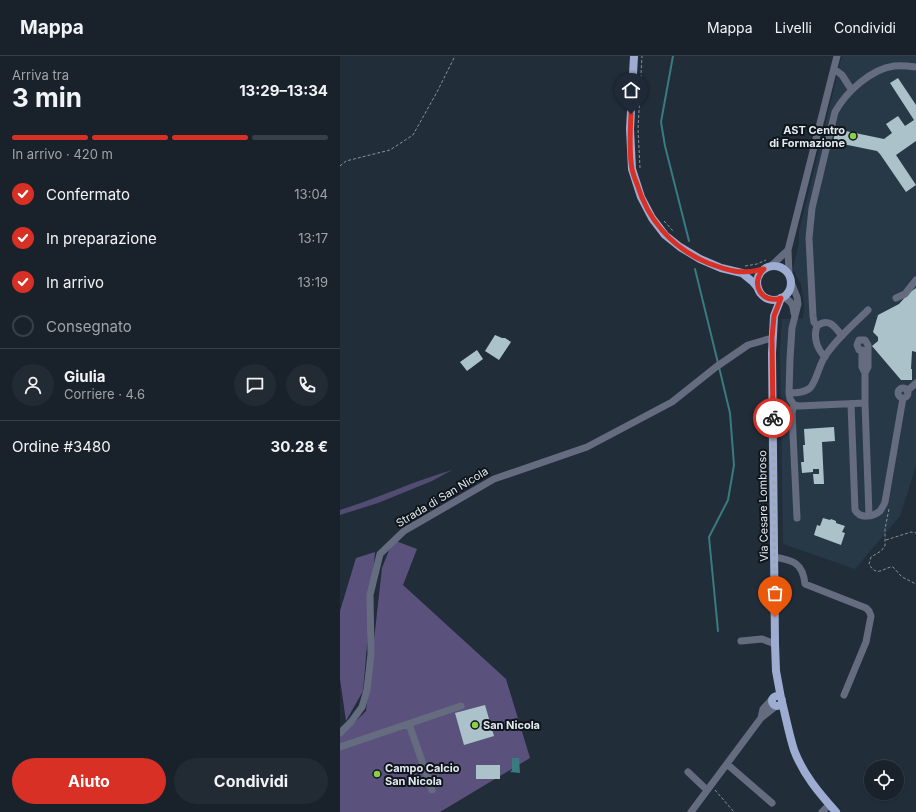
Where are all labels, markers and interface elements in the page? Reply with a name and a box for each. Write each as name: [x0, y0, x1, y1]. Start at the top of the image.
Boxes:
text: Mappa: [20, 16, 84, 39]
text: Mappa: [707, 19, 753, 36]
text: Livelli: [775, 19, 812, 36]
text: Condividi: [834, 19, 896, 36]
text: Arriva tra: [12, 67, 69, 83]
pin: [614, 73, 648, 114]
icon: home: [620, 79, 642, 101]
text: 13:29–13:34: [239, 81, 328, 100]
text: 3 min: [12, 82, 82, 113]
place label: AST Centro di Formazione: [769, 123, 845, 150]
marker: AST Centro di Formazione: [848, 131, 858, 141]
text: In arrivo · 420 m: [12, 146, 113, 162]
icon: check: [12, 183, 34, 205]
text: Confermato: [46, 185, 130, 204]
text: 13:04: [294, 186, 328, 202]
icon: check: [12, 227, 34, 249]
text: In preparazione: [46, 229, 157, 248]
text: 13:17: [298, 230, 328, 246]
icon: check: [12, 271, 34, 293]
text: In arrivo: [46, 273, 104, 292]
text: 13:19: [298, 274, 328, 290]
text: Consegnato: [46, 317, 132, 336]
button: person: [12, 364, 54, 406]
button: chat: [234, 364, 276, 406]
button: phone: [286, 364, 328, 406]
text: Giulia: [64, 367, 106, 386]
text: Corriere · 4.6: [64, 386, 145, 402]
courier: [753, 398, 793, 438]
icon: bike: [762, 407, 784, 429]
text: Ordine #3480: [12, 437, 111, 456]
text: 30.28 €: [271, 437, 328, 456]
street label: Via Cesare Lombroso: [755, 450, 771, 562]
street label: Strada di San Nicola: [393, 464, 491, 530]
pin: [758, 576, 792, 617]
icon: bag: [764, 582, 786, 604]
place label: San Nicola: [483, 718, 540, 732]
marker: San Nicola: [470, 720, 480, 730]
button: Aiuto: [12, 758, 166, 804]
button: Condividi: [174, 758, 328, 804]
map controls: [864, 760, 904, 800]
button: locate: [864, 760, 904, 800]
place label: Campo Calcio San Nicola: [385, 761, 460, 788]
marker: Campo Calcio San Nicola: [372, 769, 382, 779]

